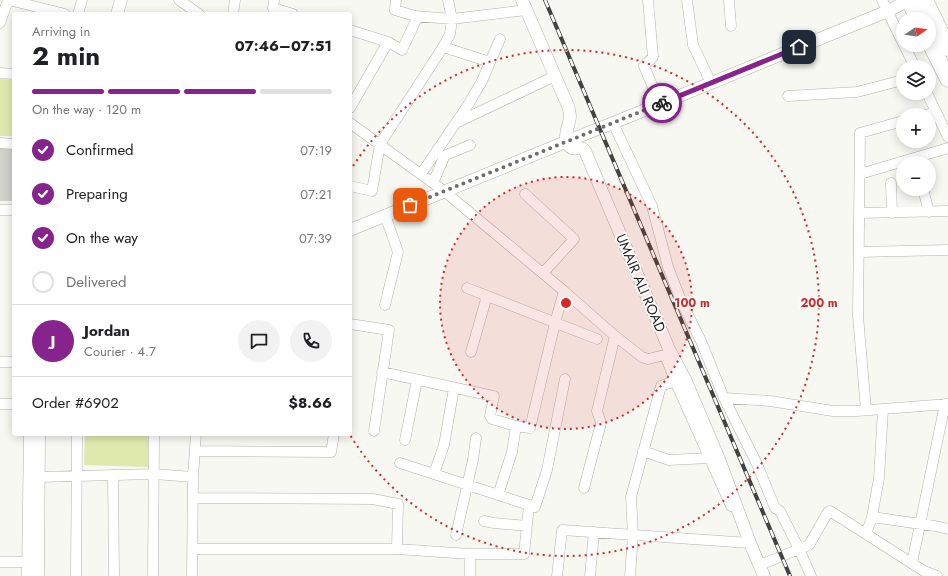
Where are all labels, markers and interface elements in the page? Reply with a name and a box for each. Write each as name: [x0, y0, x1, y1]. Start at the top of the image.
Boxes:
north arrow: [896, 12, 936, 52]
map controls: [896, 12, 936, 196]
text: Arriving in: [32, 22, 90, 41]
pin: [782, 30, 816, 64]
text: 07:46–07:51: [235, 35, 332, 57]
icon: home: [788, 36, 810, 58]
text: 2 min: [32, 37, 100, 75]
button: layers: [896, 60, 936, 100]
courier: [642, 83, 682, 123]
icon: bike: [651, 92, 673, 114]
text: On the way · 120 m: [32, 100, 141, 119]
button: +: [896, 108, 936, 148]
icon: check: [32, 139, 54, 161]
text: Confirmed: [66, 139, 134, 161]
text: 07:19: [300, 141, 332, 160]
button: −: [896, 156, 936, 196]
icon: check: [32, 183, 54, 205]
text: Preparing: [66, 183, 128, 205]
text: 07:21: [300, 185, 332, 204]
pin: [393, 188, 427, 222]
icon: bag: [399, 194, 421, 216]
icon: check: [32, 227, 54, 249]
text: On the way: [66, 227, 138, 249]
text: 07:39: [299, 229, 332, 248]
street label: UMAIR ALI ROAD: [611, 231, 671, 335]
text: Delivered: [66, 271, 127, 293]
text: 100 m: [674, 294, 710, 312]
text: 200 m: [800, 294, 838, 312]
centre of rings: [559, 296, 573, 310]
text: Jordan: [84, 320, 130, 342]
button: chat: [238, 320, 280, 362]
button: phone: [290, 320, 332, 362]
text: J: [51, 330, 55, 352]
text: Courier · 4.7: [84, 342, 156, 361]
text: Order #6902: [32, 392, 119, 414]
text: $8.66: [289, 392, 332, 414]

